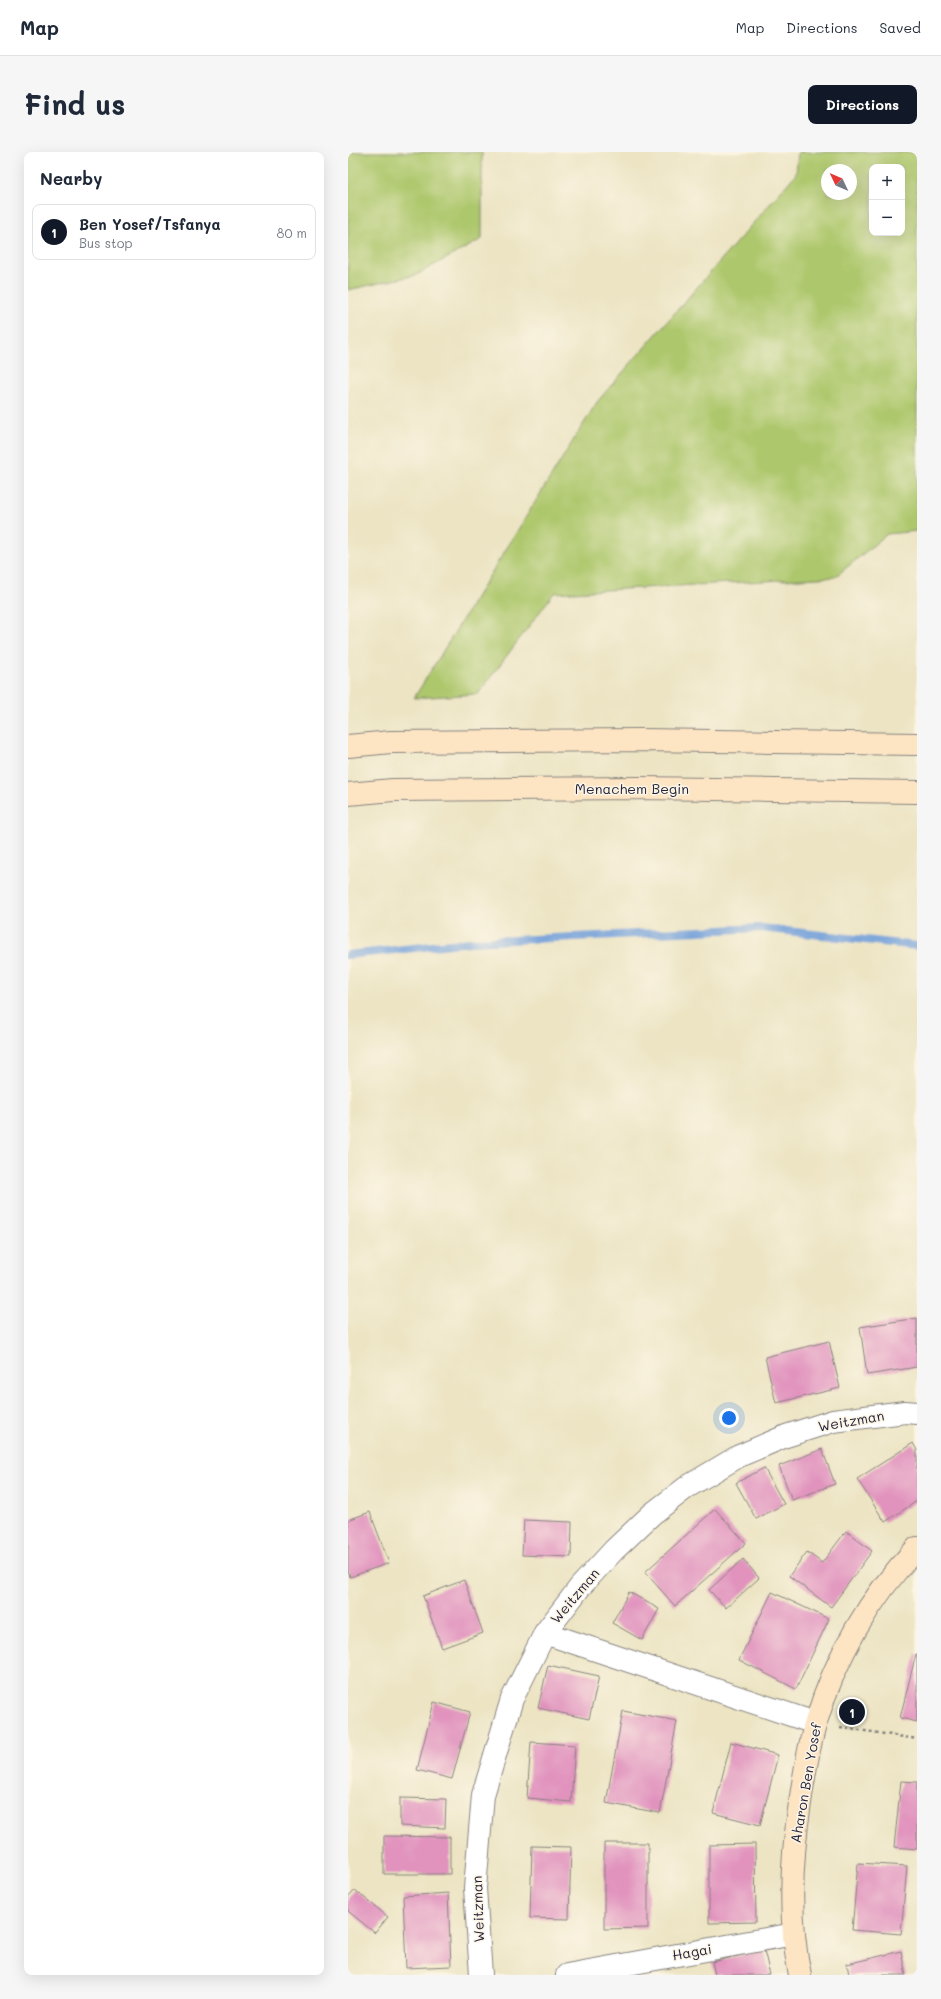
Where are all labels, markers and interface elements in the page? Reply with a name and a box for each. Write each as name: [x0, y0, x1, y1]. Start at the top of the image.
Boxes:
text: Map: [20, 15, 59, 40]
text: Map: [736, 18, 764, 37]
text: Directions: [786, 18, 857, 37]
text: Saved: [879, 18, 921, 37]
button: Directions: [808, 85, 917, 124]
text: Find us: [24, 86, 125, 122]
north arrow: [821, 164, 857, 200]
map controls: [869, 164, 905, 236]
button: +: [869, 164, 905, 200]
text: Nearby: [40, 167, 102, 189]
button: −: [869, 200, 905, 236]
text: Ben Yosef/Tsfanya: [79, 214, 221, 234]
text: 1: [51, 224, 57, 241]
text: 80 m: [277, 224, 307, 241]
text: Bus stop: [79, 234, 132, 251]
street label: Menachem Begin: [575, 779, 689, 798]
street label: Weitzman: [816, 1405, 885, 1436]
your location: [719, 1408, 739, 1428]
street label: Weitzman: [546, 1564, 603, 1627]
pin: 1: [839, 1697, 865, 1727]
street label: Aharon Ben Yosef: [786, 1721, 826, 1845]
street label: Weitzman: [467, 1875, 488, 1943]
street label: Hagai: [671, 1939, 713, 1964]

